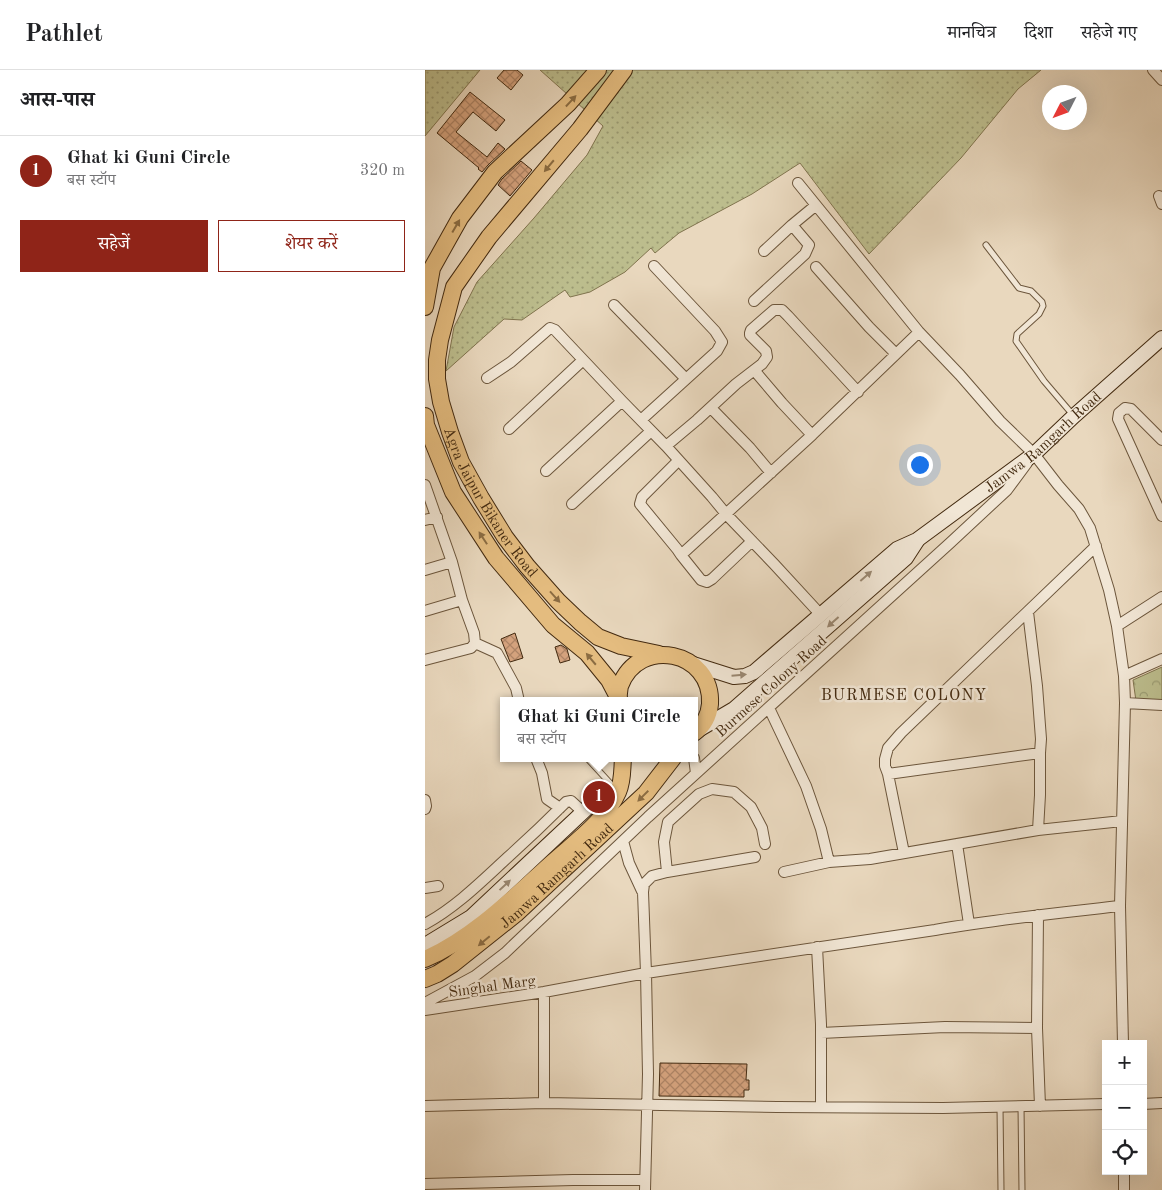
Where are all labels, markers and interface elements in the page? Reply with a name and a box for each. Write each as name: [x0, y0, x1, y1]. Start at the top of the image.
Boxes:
text: Pathlet: [25, 23, 103, 47]
text: मानचित्र: [947, 24, 996, 42]
text: दिशा: [1024, 24, 1053, 42]
text: सहेजे गए: [1081, 24, 1137, 42]
north arrow: [1042, 85, 1087, 130]
text: आस-पास: [20, 90, 95, 111]
one-way arrow: [565, 95, 577, 107]
text: Ghat ki Guni Circle: [67, 149, 231, 168]
one-way arrow: [543, 160, 554, 173]
text: 1: [31, 163, 41, 179]
text: 320 m: [360, 163, 405, 179]
text: बस स्टॉप: [67, 173, 116, 189]
one-way arrow: [452, 218, 460, 233]
button: सहेजें: [20, 220, 208, 272]
button: शेयर करें: [218, 220, 405, 272]
street label: Jamwa Ramgarh Road: [982, 389, 1105, 497]
street label: Agra Jaipur Bikaner Road: [440, 426, 539, 581]
your location: [907, 452, 933, 478]
one-way arrow: [479, 531, 488, 545]
one-way arrow: [859, 571, 872, 582]
one-way arrow: [549, 591, 561, 603]
one-way arrow: [826, 617, 839, 628]
street label: Burmese Colony Road: [714, 633, 830, 741]
one-way arrow: [586, 653, 597, 666]
one-way arrow: [732, 671, 748, 679]
district label: BURMESE COLONY: [821, 688, 987, 704]
popup: [500, 697, 698, 762]
text: Ghat ki Guni Circle: [517, 708, 681, 727]
text: बस स्टॉप: [517, 732, 566, 748]
pin: 1: [583, 778, 615, 816]
one-way arrow: [637, 790, 649, 802]
street label: Jamwa Ramgarh Road: [498, 821, 617, 932]
one-way arrow: [499, 879, 511, 891]
one-way arrow: [477, 935, 490, 946]
street label: Singhal Marg: [448, 974, 537, 1001]
map controls: [1102, 1040, 1147, 1175]
button: +: [1102, 1040, 1147, 1085]
button: −: [1102, 1085, 1147, 1130]
button: locate: [1102, 1130, 1147, 1175]

